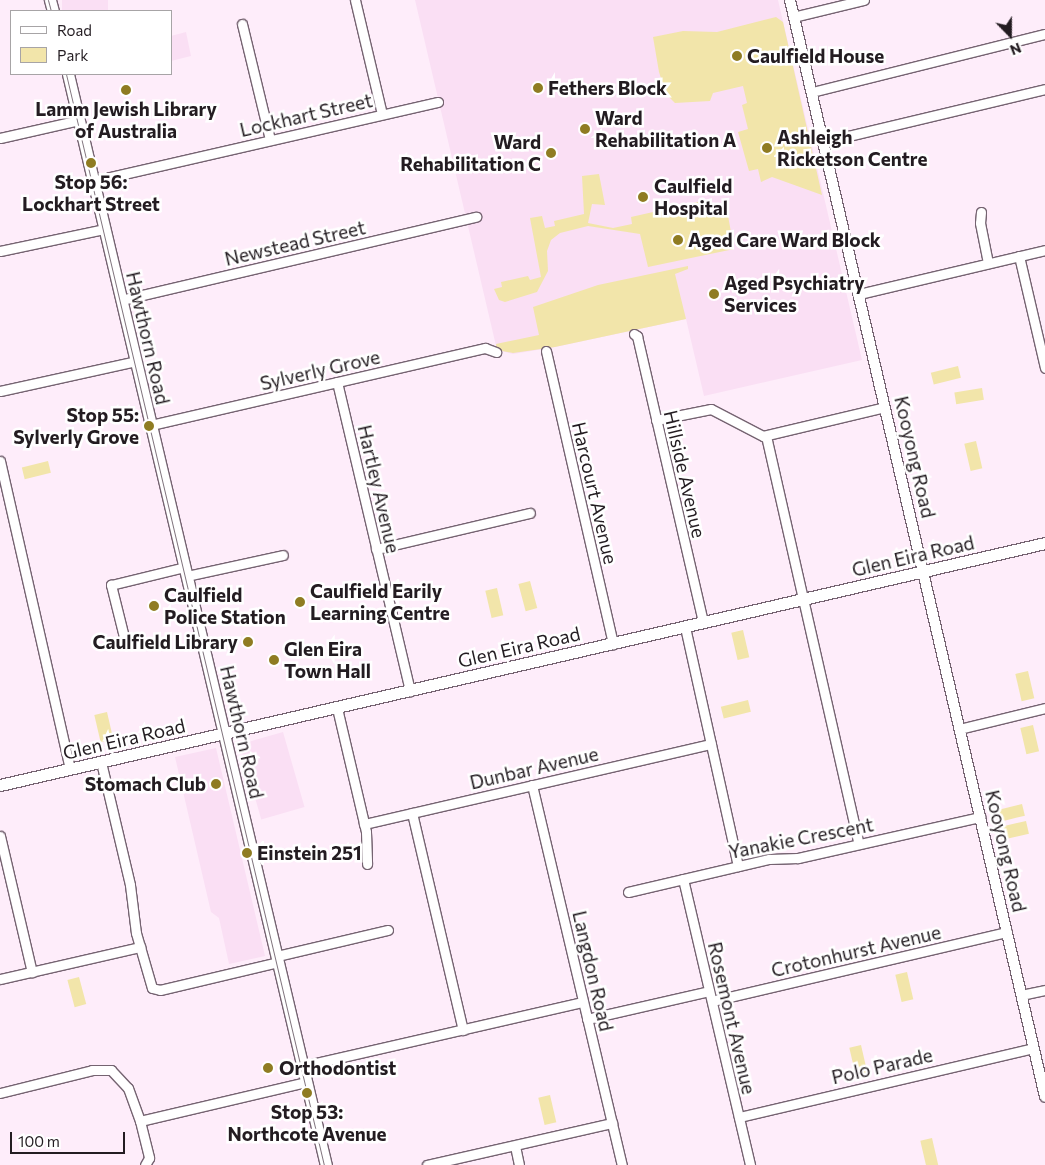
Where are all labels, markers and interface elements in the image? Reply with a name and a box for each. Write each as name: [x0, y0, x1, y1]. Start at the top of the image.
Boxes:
legend: [10, 10, 172, 75]
north arrow: [985, 10, 1035, 60]
text: Road: [57, 21, 92, 39]
text: N: [1008, 40, 1024, 59]
place label: Caulfield House: [747, 45, 884, 67]
text: Park: [57, 46, 88, 64]
marker: Caulfield House: [731, 50, 743, 62]
place label: Fethers Block: [548, 77, 667, 99]
marker: Fethers Block: [532, 82, 544, 94]
marker: Lamm Jewish Library of Australia: [120, 84, 132, 96]
street label: Lockhart Street: [237, 89, 375, 141]
place label: Lamm Jewish Library of Australia: [35, 98, 217, 142]
place label: Ward Rehabilitation A: [595, 107, 736, 151]
marker: Ward Rehabilitation A: [579, 123, 591, 135]
place label: Ashleigh Ricketson Centre: [777, 126, 927, 170]
place label: Ward Rehabilitation C: [400, 131, 541, 175]
marker: Ashleigh Ricketson Centre: [761, 142, 773, 154]
marker: Ward Rehabilitation C: [545, 147, 557, 159]
marker: Stop 56: Lockhart Street: [85, 157, 97, 169]
place label: Stop 56: Lockhart Street: [22, 171, 160, 215]
place label: Caulfield Hospital: [654, 175, 732, 219]
marker: Caulfield Hospital: [636, 190, 650, 204]
street label: Newstead Street: [222, 216, 368, 270]
place label: Aged Care Ward Block: [688, 229, 881, 251]
marker: Aged Care Ward Block: [672, 234, 684, 246]
street label: Hawthorn Road: [122, 269, 174, 407]
place label: Aged Psychiatry Services: [724, 272, 865, 316]
marker: Aged Psychiatry Services: [708, 288, 720, 300]
street label: Sylverly Grove: [258, 345, 382, 395]
street label: Kooyong Road: [890, 394, 940, 520]
place label: Stop 55: Sylverly Grove: [13, 404, 139, 448]
street label: Hillside Avenue: [659, 408, 711, 540]
marker: Stop 55: Sylverly Grove: [143, 420, 155, 432]
street label: Harcourt Avenue: [568, 420, 622, 566]
street label: Hartley Avenue: [353, 423, 405, 555]
street label: Glen Eira Road: [850, 531, 976, 581]
place label: Caulfield Earily Learning Centre: [310, 580, 450, 624]
place label: Caulfield Police Station: [164, 584, 286, 628]
marker: Caulfield Earily Learning Centre: [294, 596, 306, 608]
marker: Caulfield Police Station: [148, 600, 160, 612]
street label: Glen Eira Road: [456, 622, 582, 672]
place label: Caulfield Library: [92, 631, 238, 653]
marker: Caulfield Library: [242, 636, 254, 648]
place label: Glen Eira Town Hall: [284, 638, 371, 682]
marker: Glen Eira Town Hall: [268, 654, 280, 666]
street label: Hawthorn Road: [216, 663, 268, 801]
street label: Glen Eira Road: [61, 714, 187, 764]
street label: Dunbar Avenue: [468, 742, 600, 794]
place label: Stomach Club: [85, 773, 206, 795]
marker: Stomach Club: [210, 778, 222, 790]
street label: Kooyong Road: [981, 788, 1031, 914]
street label: Yanakie Crescent: [727, 813, 875, 863]
place label: Einstein 251: [257, 842, 362, 864]
marker: Einstein 251: [241, 847, 253, 859]
street label: Langdon Road: [568, 908, 618, 1034]
street label: Crotonhurst Avenue: [769, 920, 943, 982]
street label: Rosemont Avenue: [703, 940, 761, 1096]
street label: Polo Parade: [829, 1043, 935, 1089]
place label: Orthodontist: [279, 1057, 396, 1079]
marker: Orthodontist: [261, 1061, 275, 1075]
marker: Stop 53: Northcote Avenue: [301, 1087, 313, 1099]
place label: Stop 53: Northcote Avenue: [227, 1101, 387, 1145]
scale bar: [12, 1122, 128, 1154]
text: 100 m: [18, 1132, 60, 1150]

